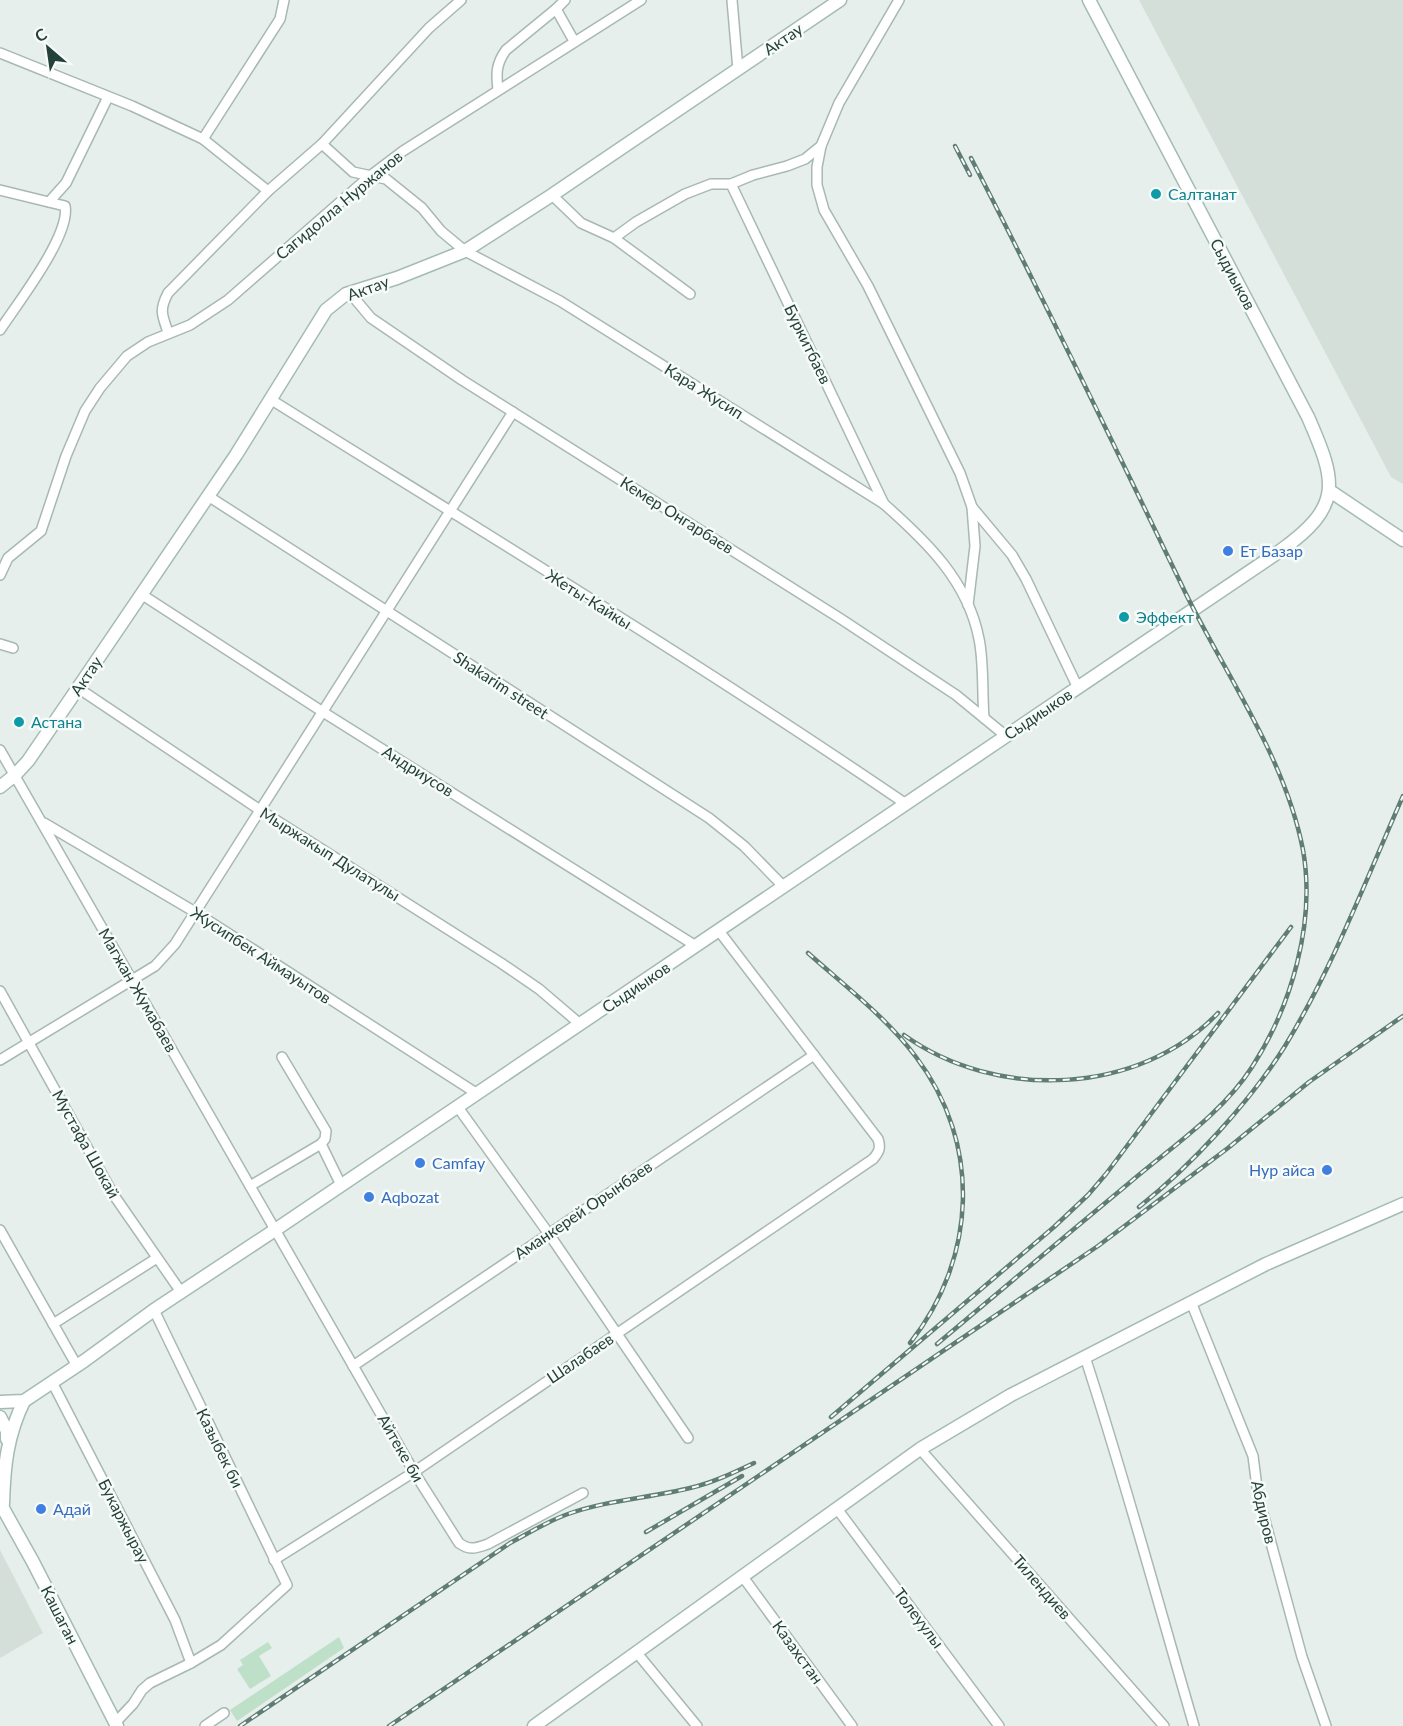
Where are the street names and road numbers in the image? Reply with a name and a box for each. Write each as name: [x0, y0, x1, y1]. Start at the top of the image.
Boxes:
street label: Актау: [760, 18, 807, 59]
street label: Сагидолла Нуржанов: [272, 146, 406, 263]
street label: Сыдиыков: [1207, 235, 1260, 313]
street label: Актау: [344, 271, 392, 304]
street label: Буркитбаев: [781, 301, 836, 387]
street label: Кара Жусип: [661, 359, 747, 422]
street label: Кемер Онгарбаев: [617, 472, 738, 557]
street label: Жеты-Кайкы: [543, 565, 636, 632]
street label: Shakarim street: [450, 647, 552, 722]
street label: Актау: [66, 652, 106, 699]
street label: Сыдиыков: [1000, 684, 1075, 743]
street label: Андриусов: [379, 741, 457, 800]
street label: Мыржакып Дулатулы: [257, 803, 404, 904]
street label: Жусипбек Аймауытов: [188, 902, 335, 1007]
street label: Магжан Жумабаев: [95, 924, 182, 1055]
street label: Сыдиыков: [598, 957, 673, 1016]
street label: Мустафа Шокай: [49, 1086, 124, 1201]
street label: Аманкерей Орынбаев: [510, 1156, 655, 1263]
street label: Шалабаев: [543, 1328, 617, 1387]
street label: Казыбек би: [193, 1405, 248, 1491]
street label: Айтеке би: [374, 1410, 428, 1485]
street label: Букаржырау: [95, 1476, 154, 1567]
street label: Абдиров: [1248, 1478, 1281, 1546]
street label: Тилендиев: [1009, 1551, 1076, 1623]
street label: Кашаган: [38, 1582, 83, 1647]
street label: Толеуулы: [891, 1584, 948, 1652]
street label: Казахстан: [769, 1616, 828, 1687]

